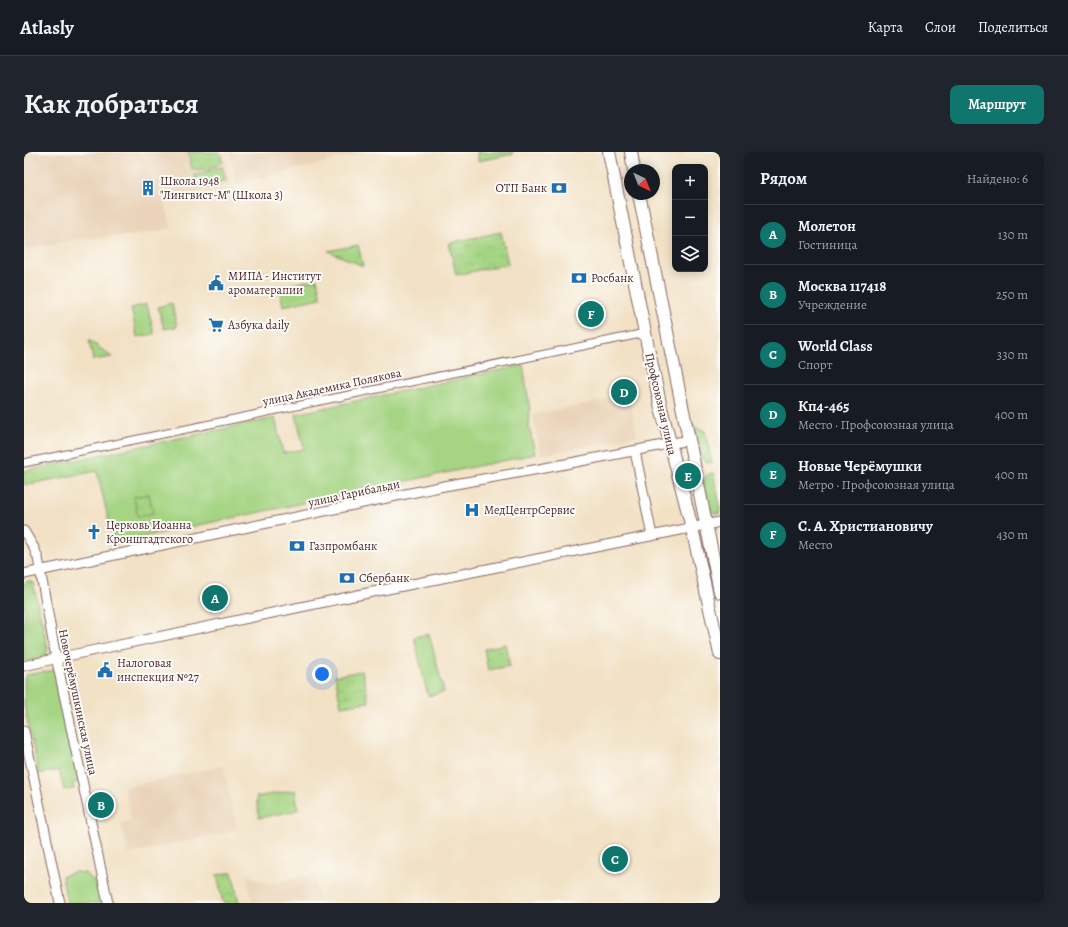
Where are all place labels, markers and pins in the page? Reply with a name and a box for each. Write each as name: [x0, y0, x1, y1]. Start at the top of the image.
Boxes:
place label: Школа 1948 "Лингвист-М" (Школа 3): [160, 173, 283, 203]
building icon: Школа 1948 "Лингвист-М" (Школа 3): [139, 179, 157, 197]
bank icon: ОТП Банк: [550, 179, 568, 197]
place label: ОТП Банк: [495, 180, 547, 196]
place label: МИПА - Институт ароматерапии: [228, 268, 322, 298]
bank icon: Росбанк: [570, 269, 588, 287]
place label: Росбанк: [591, 270, 633, 286]
public building icon: МИПА - Институт ароматерапии: [207, 274, 225, 292]
pin: F: [578, 299, 604, 329]
supermarket icon: Азбука daily: [207, 316, 225, 334]
place label: Азбука daily: [227, 317, 290, 333]
pin: D: [611, 377, 637, 407]
pin: E: [675, 461, 701, 491]
hospital icon: МедЦентрСервис: [463, 501, 481, 519]
place label: МедЦентрСервис: [484, 502, 575, 518]
place label: Церковь Иоанна Кронштадтского: [106, 517, 193, 547]
church icon: Церковь Иоанна Кронштадтского: [85, 523, 103, 541]
bank icon: Газпромбанк: [288, 537, 306, 555]
place label: Газпромбанк: [309, 538, 377, 554]
bank icon: Сбербанк: [338, 569, 356, 587]
place label: Сбербанк: [359, 570, 410, 586]
pin: A: [202, 583, 228, 613]
place label: Налоговая инспекция №27: [117, 655, 200, 685]
public building icon: Налоговая инспекция №27: [96, 661, 114, 679]
pin: B: [88, 790, 114, 820]
pin: C: [602, 844, 628, 874]

